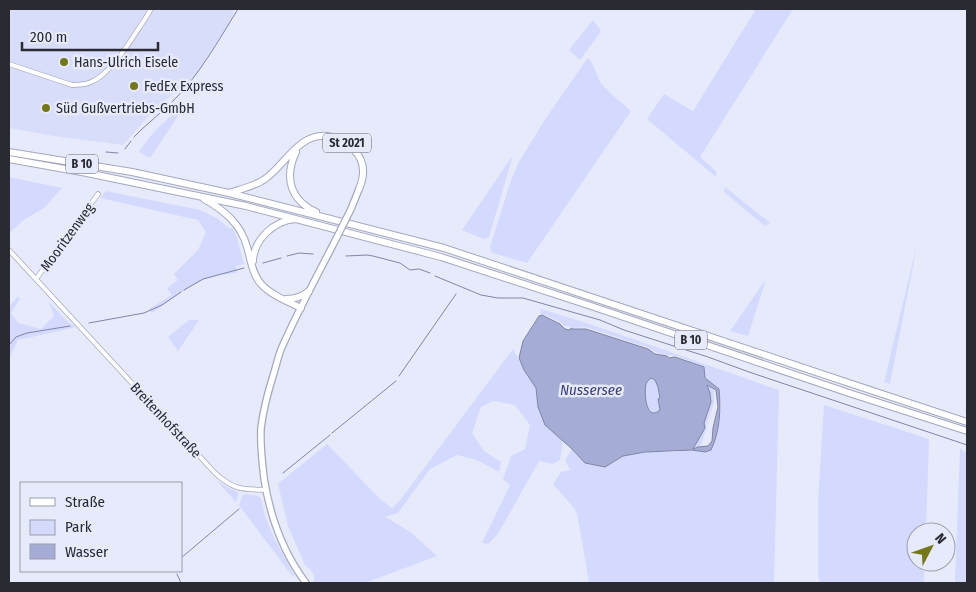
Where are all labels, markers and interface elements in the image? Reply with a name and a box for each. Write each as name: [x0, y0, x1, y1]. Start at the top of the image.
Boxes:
scale bar: [22, 20, 159, 52]
text: 200 m: [30, 28, 67, 46]
place label: Hans-Ulrich Eisele: [74, 54, 178, 71]
marker: Hans-Ulrich Eisele: [58, 56, 70, 68]
place label: FedEx Express: [144, 78, 223, 95]
marker: FedEx Express: [128, 80, 140, 92]
place label: Süd Gußvertriebs-GmbH: [56, 100, 195, 117]
marker: Süd Gußvertriebs-GmbH: [40, 102, 52, 114]
road number: St 2021: [323, 134, 371, 152]
road number: B 10: [66, 154, 98, 173]
street label: Mooritzenweg: [37, 200, 98, 275]
road number: B 10: [675, 330, 707, 350]
street label: Breitenhofstraße: [127, 379, 205, 461]
water label: Nussersee: [560, 381, 622, 399]
legend: [20, 482, 182, 572]
text: Straße: [65, 493, 105, 511]
text: Park: [65, 518, 92, 536]
north arrow: [906, 522, 956, 572]
text: N: [931, 530, 950, 548]
text: Wasser: [65, 543, 109, 561]

